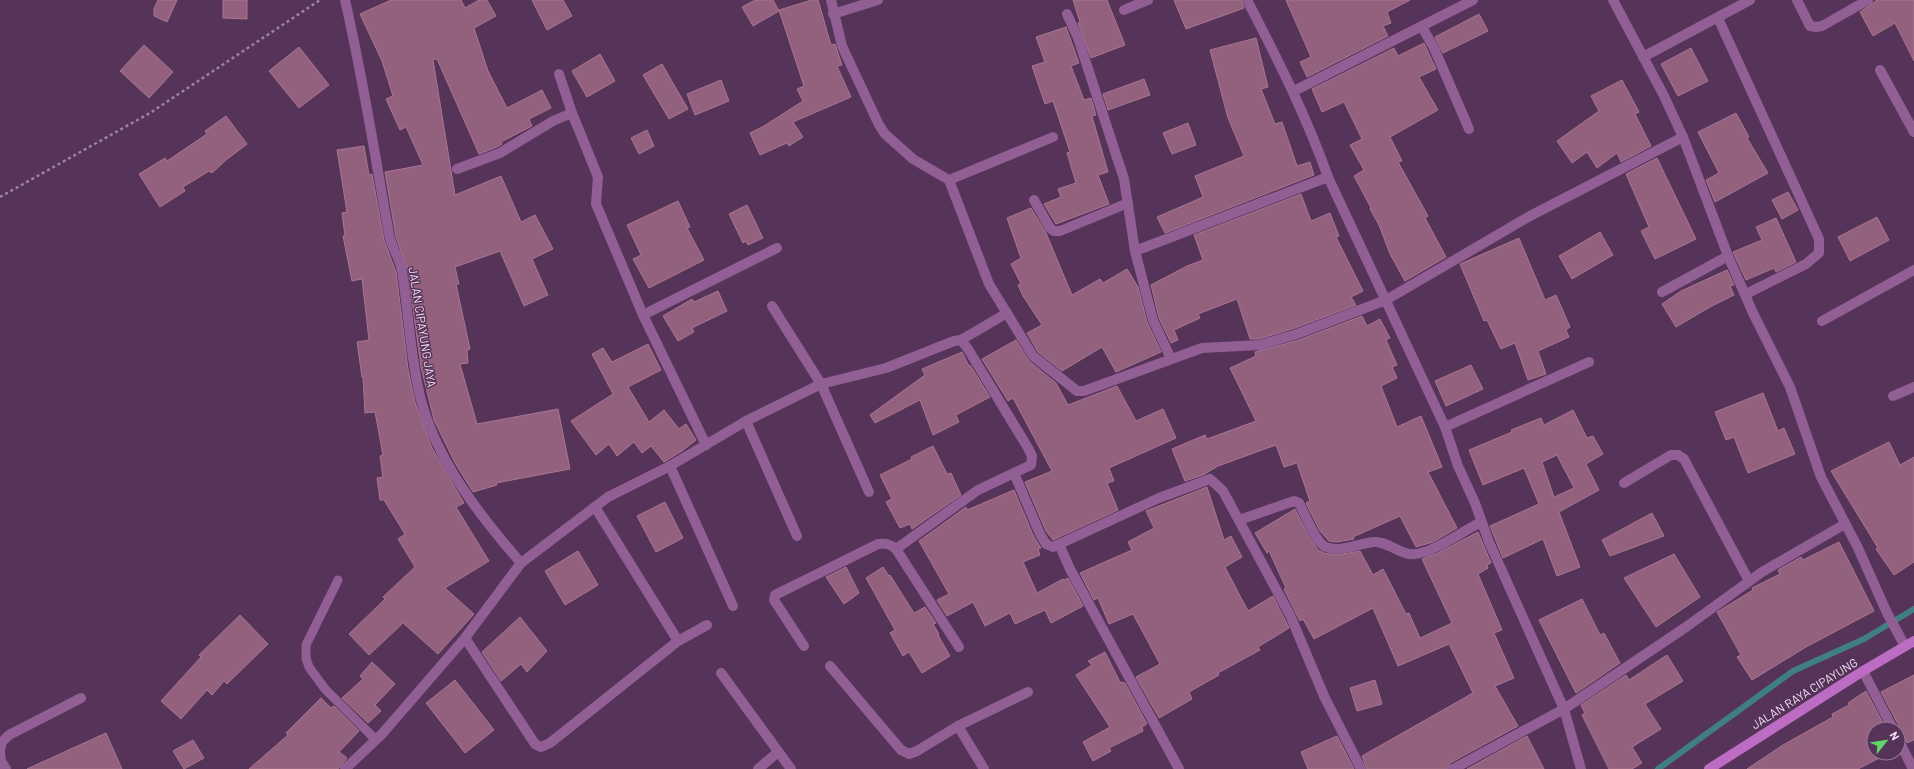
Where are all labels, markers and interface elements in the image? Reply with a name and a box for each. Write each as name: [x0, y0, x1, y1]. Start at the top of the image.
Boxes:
street label: JALAN CIPAYUNG JAYA: [407, 266, 439, 388]
street label: JALAN RAYA CIPAYUNG: [1748, 655, 1860, 731]
north arrow: [1866, 721, 1906, 761]
text: N: [1888, 729, 1903, 742]

